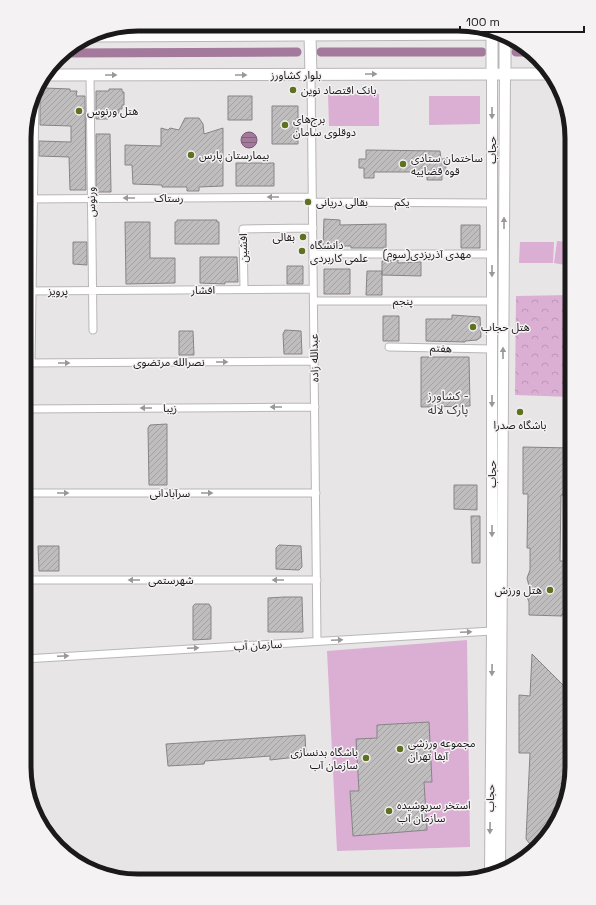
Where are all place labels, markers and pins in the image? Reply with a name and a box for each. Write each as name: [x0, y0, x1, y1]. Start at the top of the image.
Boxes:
place label: بانک اقتصاد نوین: [301, 83, 377, 97]
marker: بانک اقتصاد نوین: [288, 85, 298, 95]
place label: هتل ورنوس: [87, 104, 138, 118]
marker: هتل ورنوس: [74, 106, 84, 116]
place label: برج‌های دوقلوی سامان: [293, 112, 356, 139]
marker: برج‌های دوقلوی سامان: [280, 120, 290, 130]
place label: بیمارستان پارس: [199, 148, 269, 163]
marker: بیمارستان پارس: [186, 150, 196, 160]
place label: ساختمان ستادی قوه قضاییه: [411, 151, 483, 178]
marker: ساختمان ستادی قوه قضاییه: [398, 159, 408, 169]
place label: بقالی دریانی: [316, 195, 368, 209]
marker: بقالی دریانی: [303, 197, 313, 207]
place label: بقالی: [272, 230, 295, 244]
marker: بقالی: [298, 232, 308, 242]
place label: دانشگاه علمی کاربردی: [310, 238, 369, 265]
marker: دانشگاه علمی کاربردی: [297, 246, 307, 256]
place label: هتل حجاب: [481, 320, 530, 334]
marker: هتل حجاب: [468, 322, 478, 332]
marker: باشگاه صدرا: [515, 407, 525, 417]
place label: باشگاه صدرا: [493, 418, 547, 432]
place label: هتل ورزش: [495, 583, 542, 597]
marker: هتل ورزش: [545, 585, 555, 595]
place label: مجموعه ورزشی آبفا تهران: [408, 736, 476, 763]
marker: مجموعه ورزشی آبفا تهران: [395, 744, 405, 754]
place label: باشگاه بدنسازی سازمان آب: [290, 745, 358, 772]
marker: باشگاه بدنسازی سازمان آب: [361, 753, 371, 763]
place label: استخر سرپوشیده سازمان آب: [397, 798, 471, 825]
marker: استخر سرپوشیده سازمان آب: [384, 806, 394, 816]

